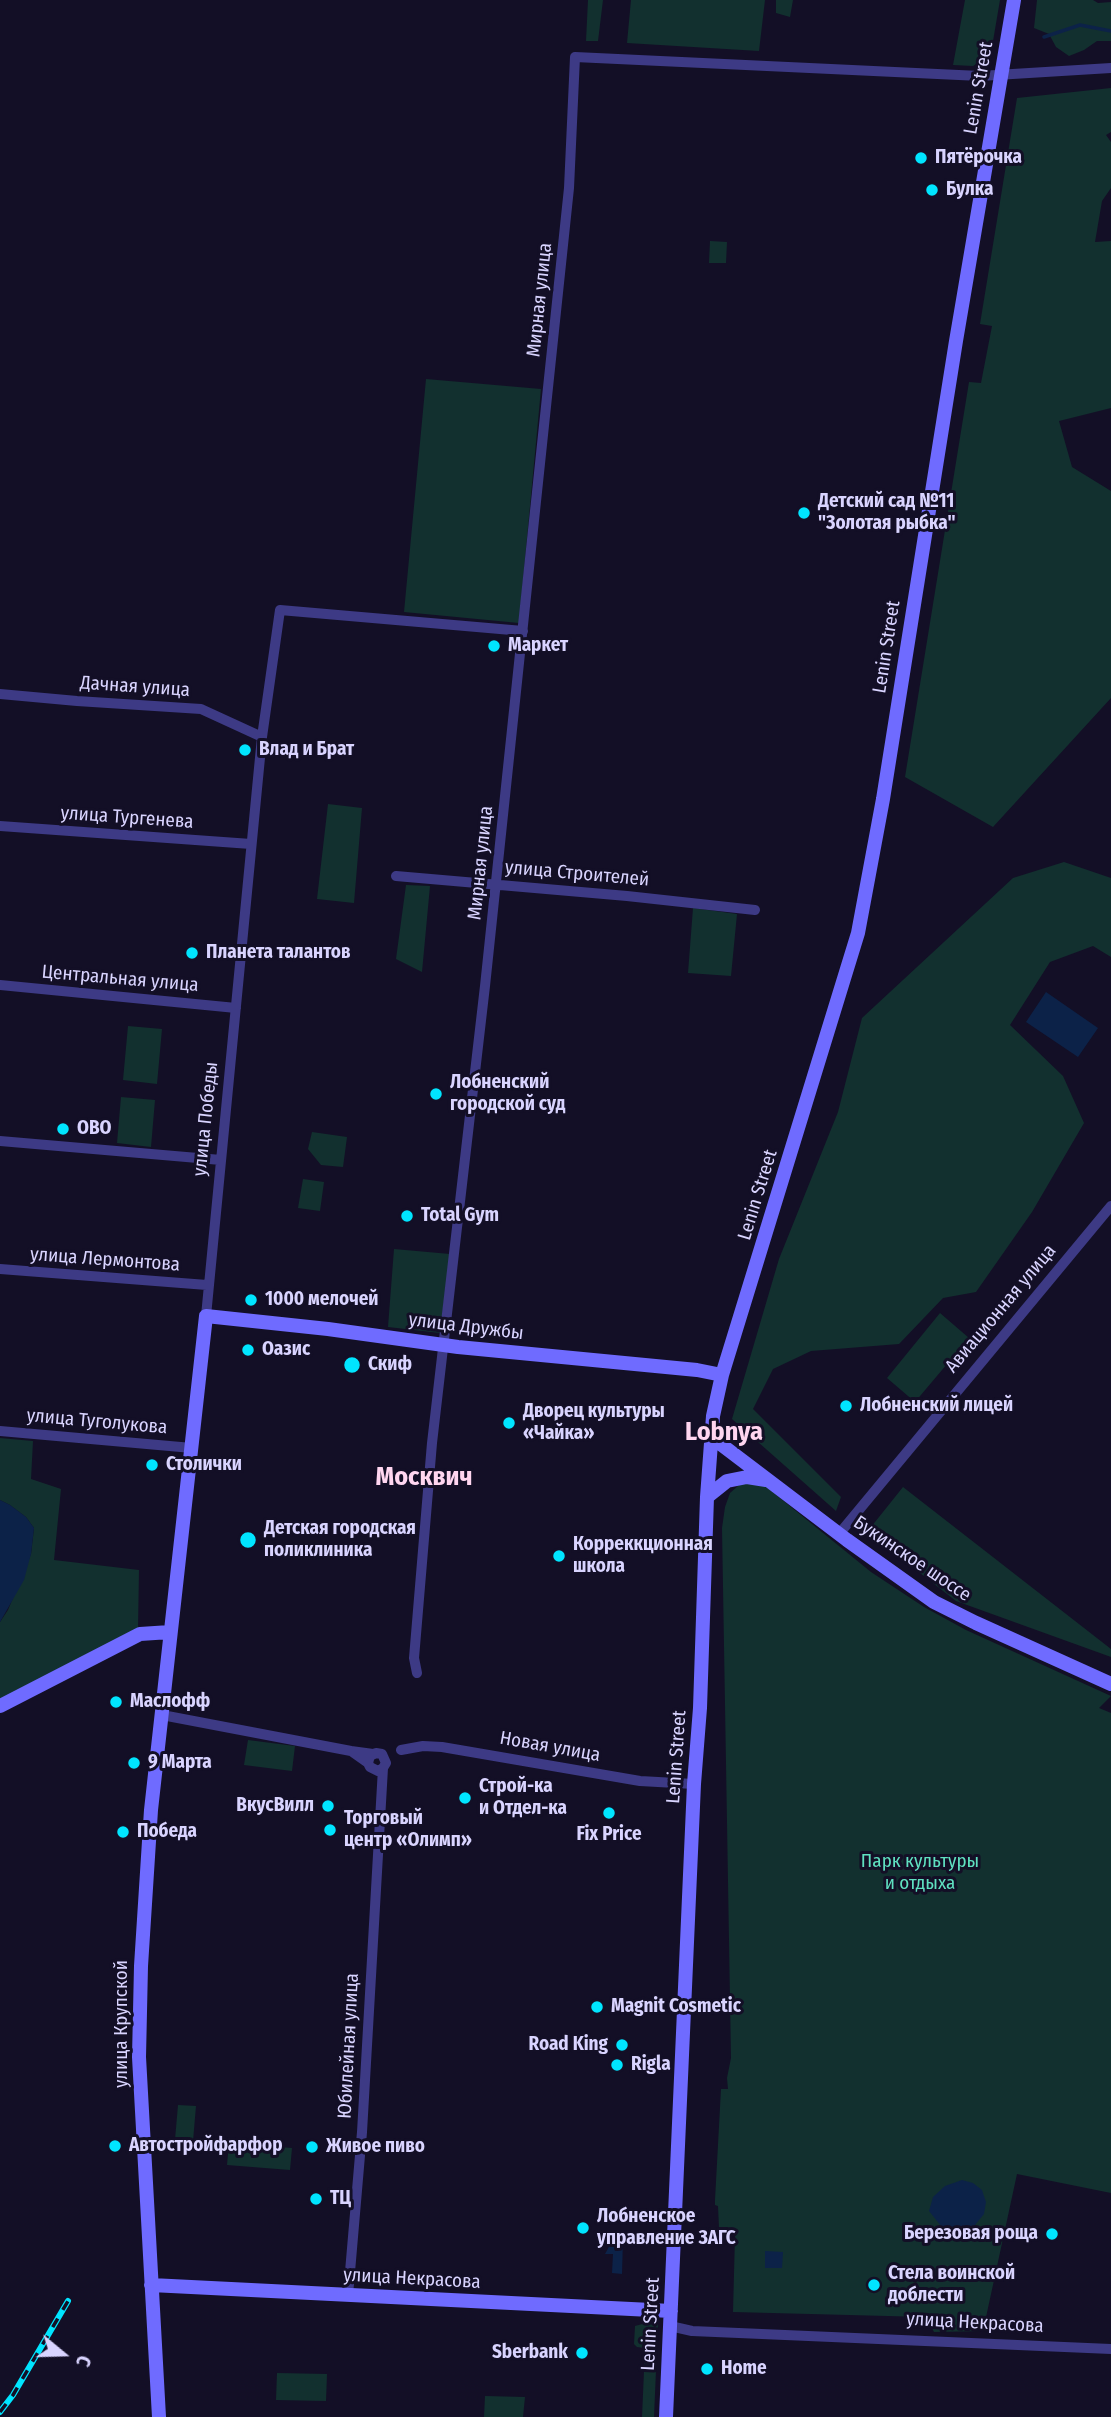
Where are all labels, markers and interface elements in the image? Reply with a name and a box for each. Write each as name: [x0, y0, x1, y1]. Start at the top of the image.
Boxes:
street label: Lenin Street: [960, 40, 998, 136]
place label: Пятёрочка: [935, 147, 1022, 169]
marker: Пятёрочка: [913, 150, 929, 166]
place label: Булка: [946, 179, 993, 201]
marker: Булка: [924, 182, 940, 198]
street label: Мирная улица: [523, 242, 557, 358]
place label: Детский сад №11 "Золотая рыбка": [818, 491, 955, 535]
marker: Детский сад №11 "Золотая рыбка": [796, 505, 812, 521]
street label: Lenin Street: [868, 599, 906, 695]
place label: Маркет: [508, 635, 568, 657]
marker: Маркет: [486, 638, 502, 654]
street label: Дачная улица: [79, 672, 191, 702]
place label: Влад и Брат: [259, 739, 354, 761]
marker: Влад и Брат: [237, 742, 253, 758]
street label: улица Тургенева: [60, 802, 194, 834]
street label: Мирная улица: [464, 805, 498, 921]
street label: улица Строителей: [504, 856, 650, 892]
place label: Планета талантов: [206, 942, 351, 964]
marker: Планета талантов: [184, 945, 200, 961]
street label: Центральная улица: [41, 961, 199, 997]
street label: улица Победы: [189, 1061, 223, 1177]
place label: Лобненский городской суд: [450, 1072, 565, 1116]
marker: Лобненский городской суд: [428, 1086, 444, 1102]
place label: ОВО: [77, 1118, 112, 1140]
marker: ОВО: [55, 1121, 71, 1137]
street label: Lenin Street: [733, 1147, 783, 1243]
place label: Total Gym: [421, 1205, 499, 1227]
marker: Total Gym: [399, 1208, 415, 1224]
street label: Авиационная улица: [941, 1240, 1061, 1378]
street label: улица Лермонтова: [29, 1243, 181, 1277]
place label: 1000 мелочей: [265, 1289, 378, 1311]
marker: 1000 мелочей: [243, 1292, 259, 1308]
street label: улица Дружбы: [407, 1309, 525, 1345]
place label: Оазис: [262, 1339, 310, 1361]
marker: Оазис: [240, 1342, 256, 1358]
place label: Скиф: [368, 1354, 412, 1376]
marker: Скиф: [342, 1355, 362, 1375]
place label: Лобненский лицей: [860, 1395, 1013, 1417]
marker: Лобненский лицей: [838, 1398, 854, 1414]
place label: Дворец культуры «Чайка»: [523, 1401, 665, 1445]
street label: улица Туголукова: [26, 1405, 168, 1439]
marker: Дворец культуры «Чайка»: [501, 1415, 517, 1431]
district label: Lobnya: [685, 1417, 763, 1449]
place label: Столички: [166, 1454, 242, 1476]
marker: Столички: [144, 1457, 160, 1473]
district label: Москвич: [375, 1462, 473, 1494]
street label: Букинское шоссе: [849, 1511, 975, 1607]
place label: Детская городская поликлиника: [264, 1518, 416, 1562]
marker: Детская городская поликлиника: [238, 1530, 258, 1550]
place label: Корреккционная школа: [573, 1534, 713, 1578]
marker: Корреккционная школа: [551, 1548, 567, 1564]
place label: Маслофф: [130, 1691, 210, 1713]
marker: Маслофф: [108, 1694, 124, 1710]
street label: Lenin Street: [662, 1710, 692, 1804]
street label: Новая улица: [498, 1727, 602, 1767]
place label: 9 Марта: [148, 1752, 212, 1774]
marker: 9 Марта: [126, 1755, 142, 1771]
place label: Строй-ка и Отдел-ка: [479, 1776, 567, 1820]
marker: Строй-ка и Отдел-ка: [457, 1790, 473, 1806]
place label: ВкусВилл: [236, 1795, 314, 1817]
marker: ВкусВилл: [320, 1798, 336, 1814]
marker: Fix Price: [601, 1805, 617, 1821]
place label: Торговый центр «Олимп»: [344, 1808, 472, 1852]
place label: Победа: [137, 1821, 197, 1843]
marker: Торговый центр «Олимп»: [322, 1822, 338, 1838]
marker: Победа: [115, 1824, 131, 1840]
place label: Fix Price: [576, 1824, 642, 1846]
park label: Парк культуры и отдыха: [861, 1851, 979, 1895]
street label: улица Крупской: [111, 1960, 133, 2088]
street label: Юбилейная улица: [334, 1973, 364, 2119]
place label: Magnit Cosmetic: [611, 1996, 741, 2018]
marker: Magnit Cosmetic: [589, 1999, 605, 2015]
place label: Road King: [529, 2034, 608, 2056]
marker: Road King: [614, 2037, 630, 2053]
place label: Rigla: [631, 2054, 671, 2076]
marker: Rigla: [609, 2057, 625, 2073]
place label: Автостройфарфор: [129, 2135, 283, 2157]
place label: Живое пиво: [326, 2136, 425, 2158]
marker: Автостройфарфор: [107, 2138, 123, 2154]
marker: Живое пиво: [304, 2139, 320, 2155]
place label: ТЦ: [330, 2188, 351, 2210]
marker: ТЦ: [308, 2191, 324, 2207]
place label: Лобненское управление ЗАГС: [597, 2206, 736, 2250]
marker: Лобненское управление ЗАГС: [575, 2220, 591, 2236]
place label: Березовая роща: [904, 2223, 1038, 2245]
marker: Березовая роща: [1044, 2226, 1060, 2242]
place label: Стела воинской доблести: [888, 2263, 1015, 2307]
street label: улица Некрасова: [343, 2264, 481, 2294]
street label: Lenin Street: [637, 2277, 665, 2371]
marker: Стела воинской доблести: [866, 2277, 882, 2293]
street label: улица Некрасова: [906, 2308, 1044, 2338]
north arrow: [28, 2319, 98, 2389]
place label: Sberbank: [492, 2342, 568, 2364]
marker: Sberbank: [574, 2345, 590, 2361]
text: С: [71, 2353, 96, 2369]
place label: Home: [721, 2358, 767, 2380]
marker: Home: [699, 2361, 715, 2377]

